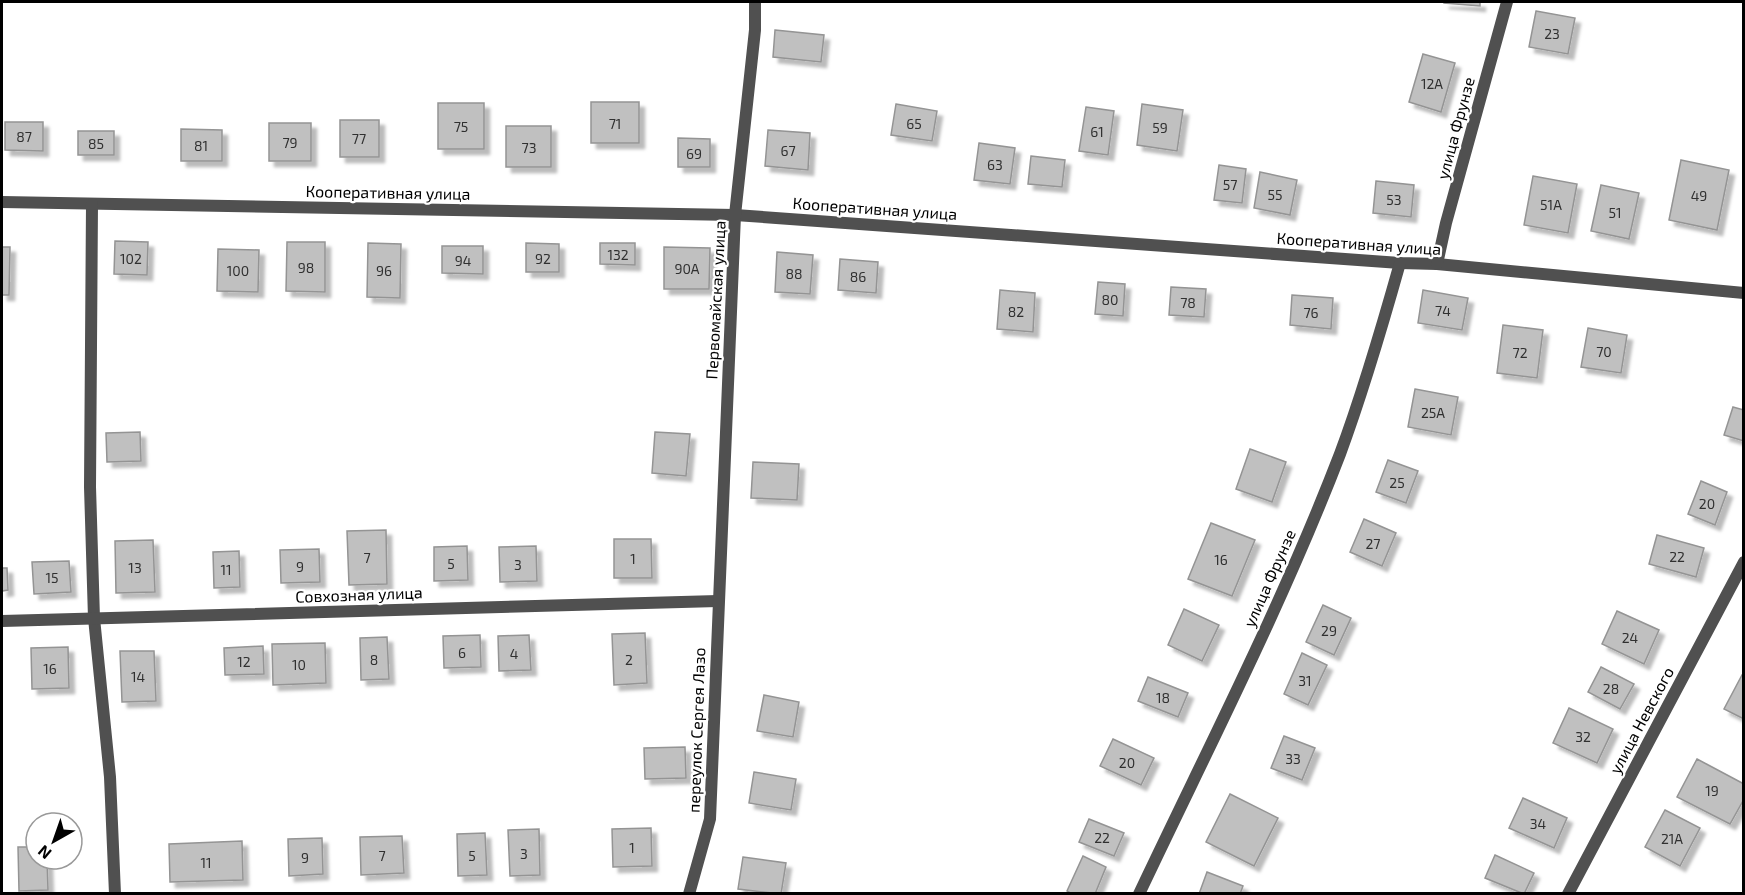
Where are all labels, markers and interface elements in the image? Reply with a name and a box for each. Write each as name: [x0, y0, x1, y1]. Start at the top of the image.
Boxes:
house number: 23: [1544, 25, 1560, 42]
house number: 12А: [1421, 75, 1443, 92]
street label: улица Фрунзе: [1432, 75, 1479, 181]
house number: 71: [609, 115, 621, 132]
house number: 65: [906, 115, 922, 132]
house number: 75: [454, 118, 468, 135]
house number: 59: [1152, 119, 1168, 136]
house number: 61: [1090, 123, 1104, 140]
house number: 87: [16, 128, 32, 145]
house number: 77: [352, 130, 366, 147]
house number: 79: [282, 134, 298, 151]
house number: 85: [88, 135, 104, 152]
house number: 81: [194, 137, 208, 154]
house number: 73: [522, 139, 536, 156]
house number: 67: [780, 142, 796, 159]
house number: 69: [686, 145, 702, 162]
house number: 63: [987, 156, 1003, 173]
house number: 57: [1223, 176, 1237, 193]
street label: Кооперативная улица: [305, 181, 471, 204]
house number: 55: [1267, 186, 1283, 203]
house number: 49: [1691, 187, 1707, 204]
house number: 53: [1386, 191, 1402, 208]
street label: Кооперативная улица: [792, 193, 958, 224]
house number: 51А: [1540, 196, 1562, 213]
house number: 51: [1608, 204, 1622, 221]
street label: Первомайская улица: [701, 220, 730, 380]
street label: Кооперативная улица: [1276, 228, 1442, 259]
house number: 132: [607, 246, 629, 263]
house number: 102: [120, 250, 142, 267]
house number: 92: [535, 250, 551, 267]
house number: 94: [455, 252, 471, 269]
house number: 98: [298, 259, 314, 276]
house number: 90А: [674, 260, 700, 277]
house number: 100: [227, 262, 249, 279]
house number: 96: [376, 262, 392, 279]
house number: 88: [786, 265, 803, 282]
house number: 86: [850, 268, 866, 285]
house number: 80: [1102, 291, 1118, 308]
house number: 78: [1180, 294, 1196, 311]
house number: 74: [1435, 302, 1451, 319]
house number: 82: [1008, 303, 1024, 320]
house number: 76: [1303, 304, 1319, 321]
house number: 70: [1596, 343, 1612, 360]
house number: 72: [1512, 344, 1528, 361]
house number: 25А: [1421, 404, 1445, 421]
house number: 25: [1389, 474, 1405, 491]
house number: 20: [1699, 495, 1715, 512]
street label: улица Фрунзе: [1239, 526, 1300, 630]
house number: 27: [1365, 535, 1381, 552]
house number: 22: [1669, 548, 1685, 565]
house number: 7: [363, 549, 371, 566]
house number: 1: [630, 550, 636, 567]
house number: 16: [1214, 551, 1228, 568]
house number: 5: [447, 555, 455, 572]
house number: 3: [514, 556, 522, 573]
house number: 9: [296, 558, 304, 575]
house number: 13: [128, 559, 142, 576]
house number: 11: [220, 561, 232, 578]
house number: 15: [45, 569, 59, 586]
street label: Совхозная улица: [295, 582, 423, 607]
house number: 29: [1321, 622, 1337, 639]
house number: 24: [1622, 629, 1638, 646]
house number: 6: [458, 644, 466, 661]
house number: 4: [510, 645, 518, 662]
street label: переулок Сергея Лазо: [684, 647, 709, 813]
house number: 8: [370, 651, 378, 668]
house number: 2: [625, 651, 633, 668]
house number: 12: [237, 653, 251, 670]
house number: 10: [292, 656, 306, 673]
house number: 16: [43, 660, 57, 677]
street label: улица Невского: [1605, 663, 1678, 777]
house number: 14: [131, 668, 145, 685]
house number: 31: [1298, 672, 1312, 689]
house number: 28: [1603, 680, 1619, 697]
house number: 18: [1156, 689, 1170, 706]
house number: 32: [1575, 728, 1591, 745]
house number: 33: [1285, 750, 1301, 767]
house number: 20: [1119, 754, 1135, 771]
house number: 19: [1705, 782, 1719, 799]
north arrow: [24, 811, 84, 871]
house number: 34: [1530, 815, 1546, 832]
house number: 22: [1094, 829, 1110, 846]
house number: 21А: [1661, 830, 1683, 847]
house number: 1: [629, 839, 635, 856]
text: N: [34, 842, 55, 864]
house number: 3: [520, 845, 528, 862]
house number: 7: [378, 847, 386, 864]
house number: 5: [468, 847, 476, 864]
house number: 9: [301, 849, 309, 866]
house number: 11: [200, 854, 212, 871]

